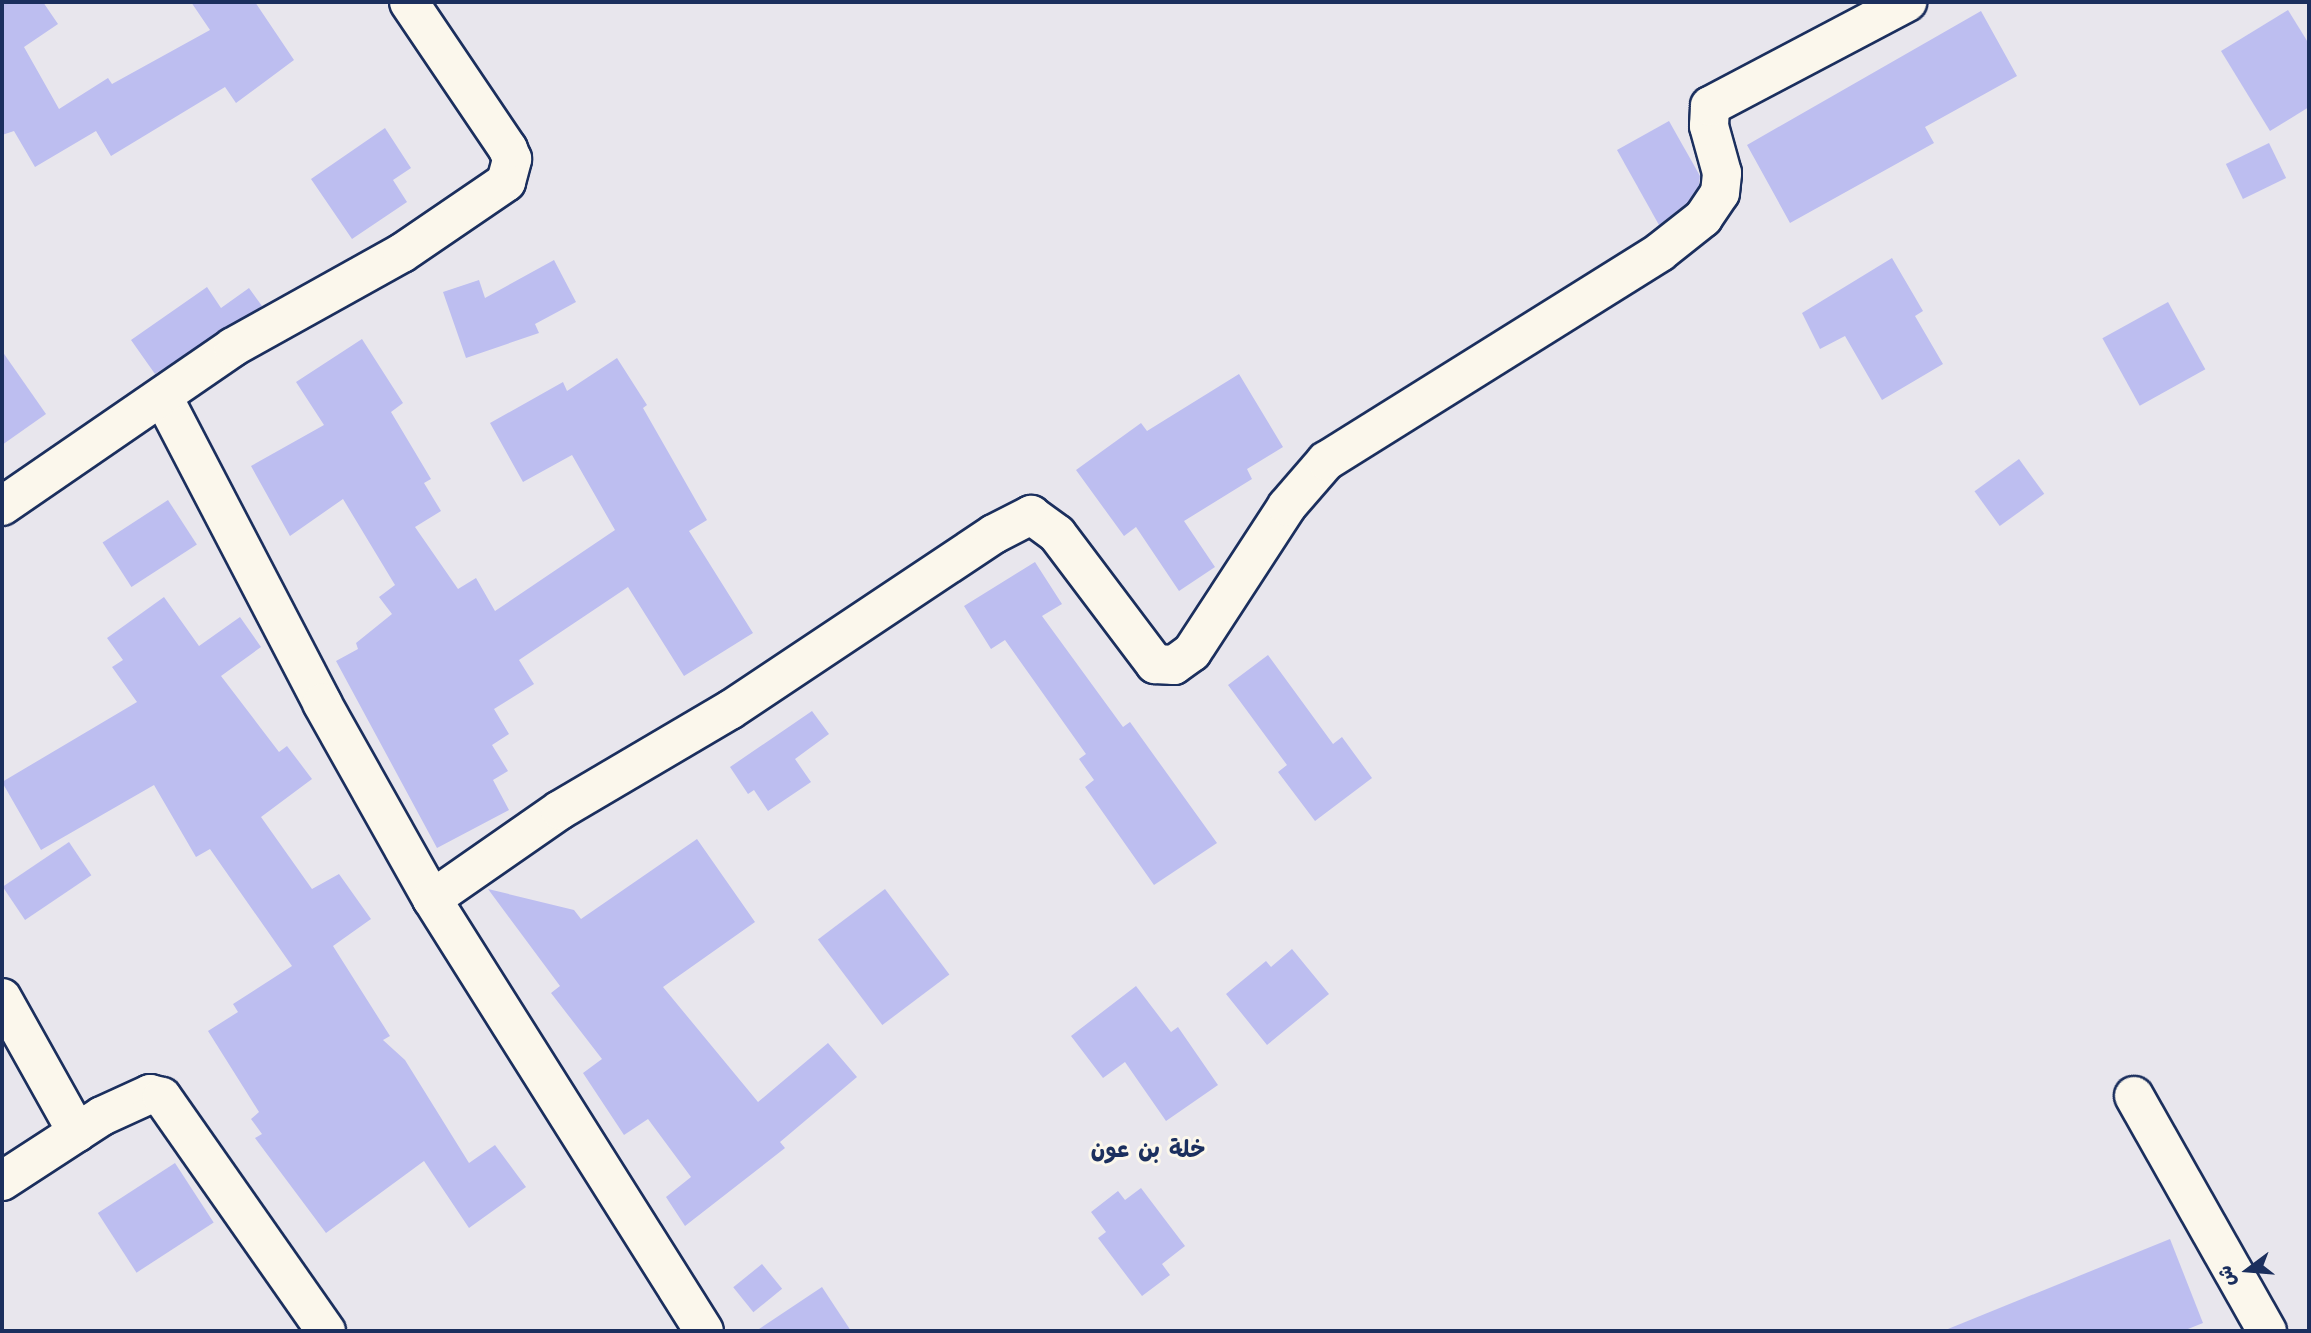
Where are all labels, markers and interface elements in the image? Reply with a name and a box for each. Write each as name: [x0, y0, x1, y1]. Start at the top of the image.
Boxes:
district label: خلة بن عون: [1091, 1136, 1205, 1164]
north arrow: [2213, 1235, 2283, 1305]
text: ش: [2211, 1262, 2243, 1290]

